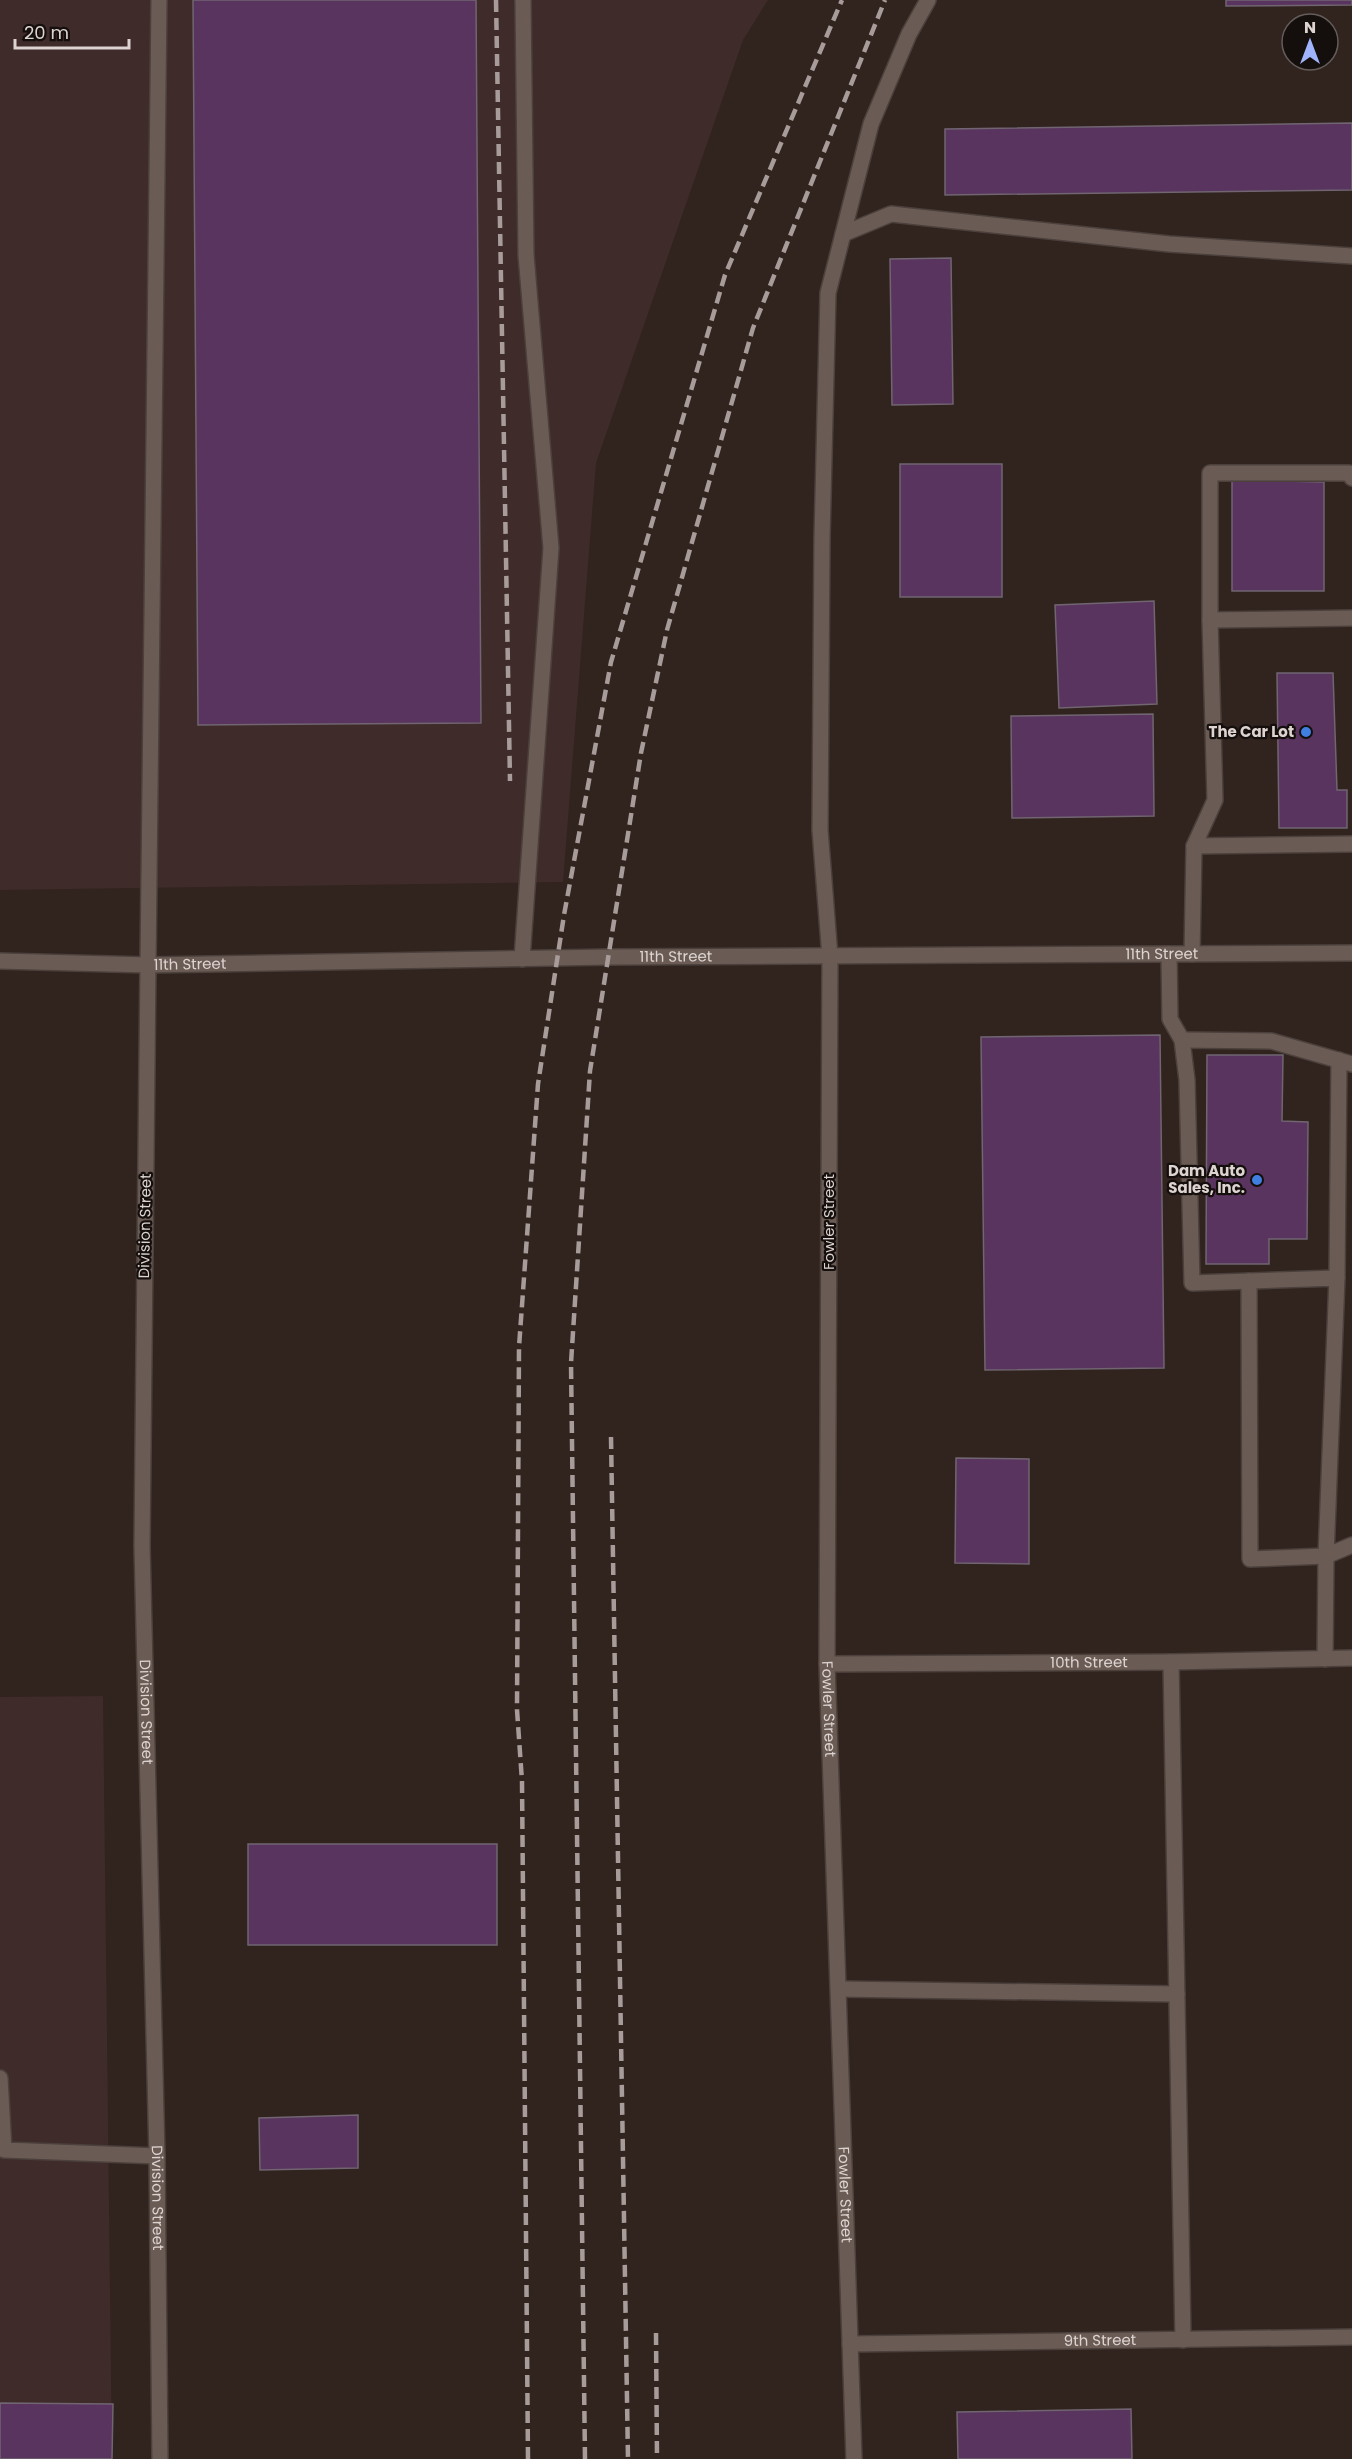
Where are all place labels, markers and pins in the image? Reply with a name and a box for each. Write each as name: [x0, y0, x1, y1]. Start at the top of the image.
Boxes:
place label: The Car Lot: [1209, 721, 1294, 742]
marker: The Car Lot: [1299, 725, 1313, 739]
place label: Dam Auto Sales, Inc.: [1168, 1160, 1245, 1198]
marker: Dam Auto Sales, Inc.: [1250, 1173, 1264, 1187]

